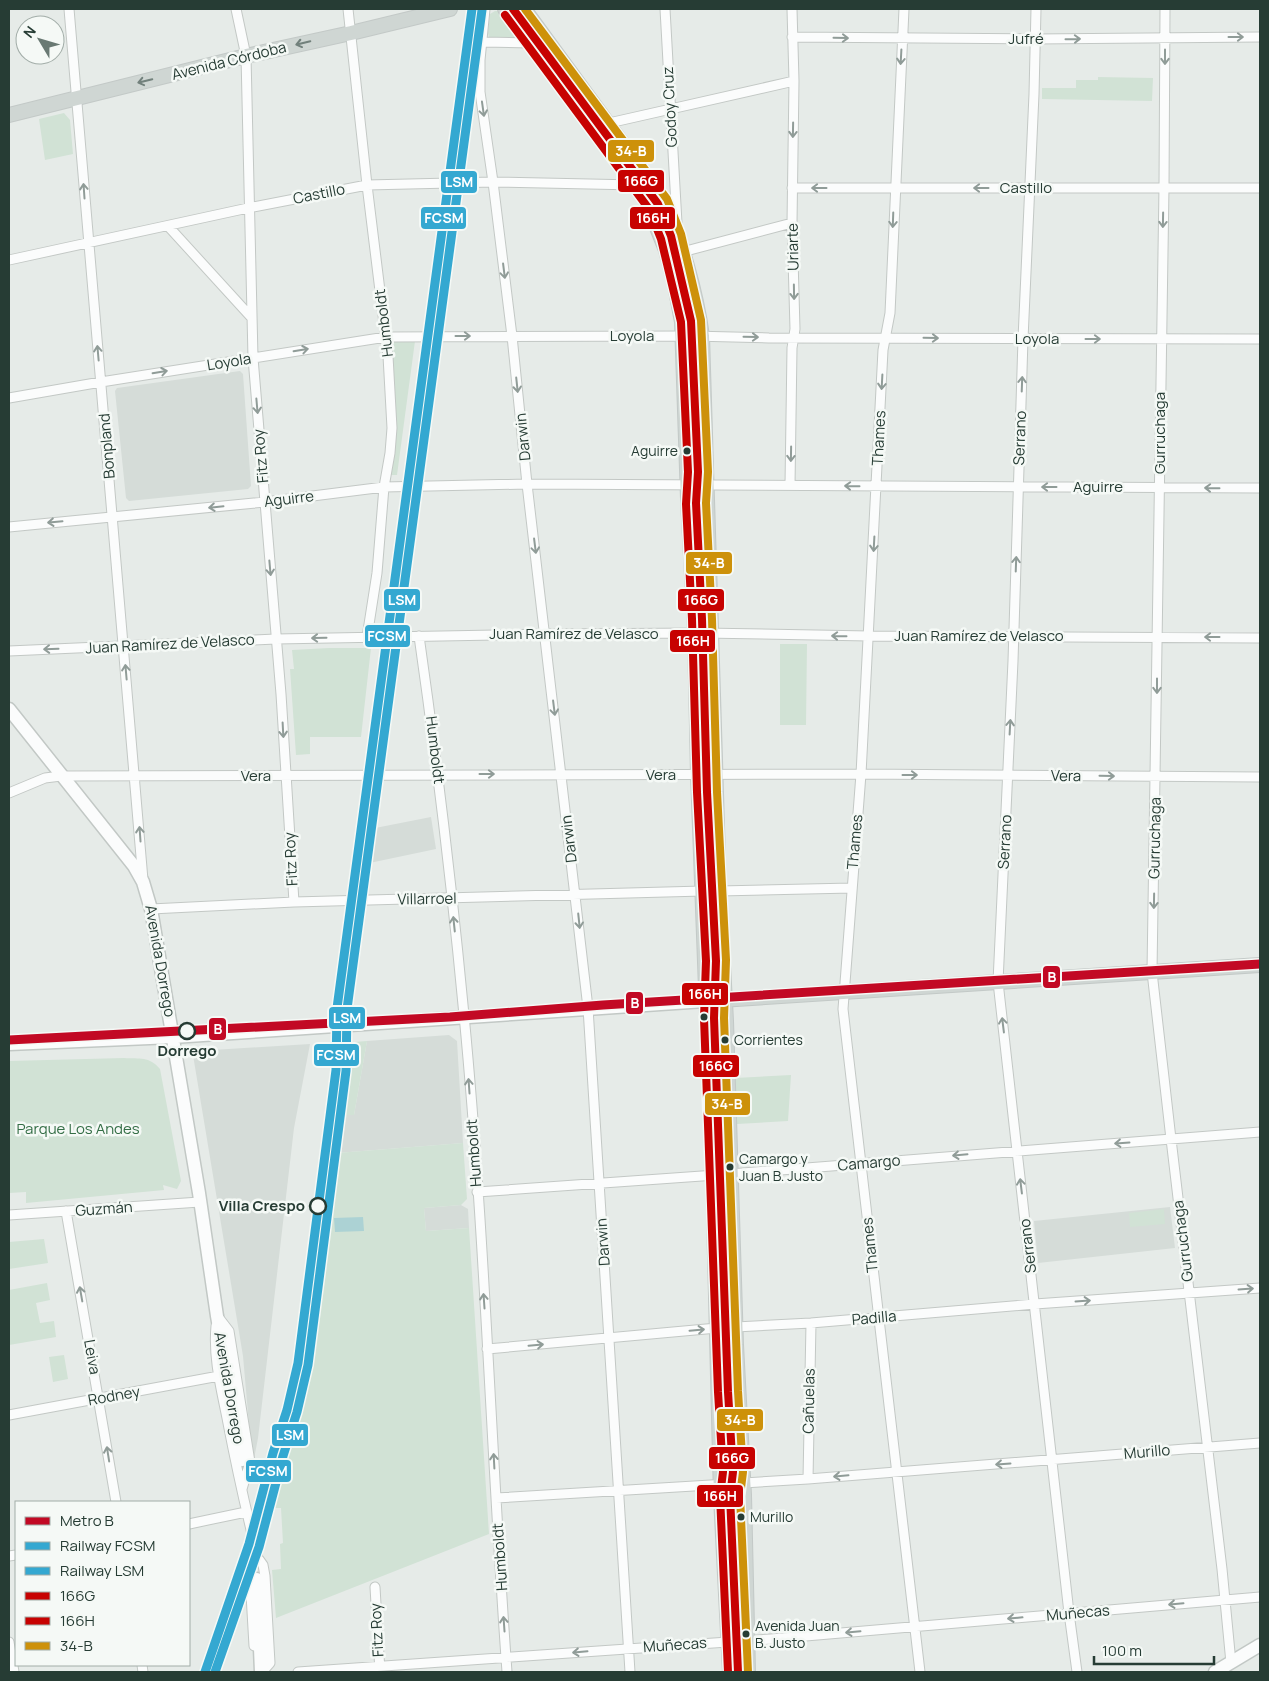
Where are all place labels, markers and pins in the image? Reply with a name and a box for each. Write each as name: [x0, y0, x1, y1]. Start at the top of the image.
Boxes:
place label: Aguirre: [631, 441, 678, 460]
marker: Aguirre: [682, 446, 692, 456]
unlabelled marker: [699, 1012, 709, 1022]
marker: Dorrego: [178, 1022, 196, 1040]
place label: Corrientes: [734, 1030, 803, 1049]
marker: Corrientes: [720, 1035, 730, 1045]
place label: Dorrego: [157, 1040, 217, 1061]
place label: Camargo y Juan B. Justo: [739, 1149, 823, 1185]
marker: Camargo y Juan B. Justo: [725, 1162, 735, 1172]
place label: Villa Crespo: [219, 1195, 305, 1216]
marker: Villa Crespo: [309, 1197, 327, 1215]
place label: Murillo: [750, 1507, 793, 1526]
marker: Murillo: [736, 1512, 746, 1522]
place label: Avenida Juan B. Justo: [755, 1616, 839, 1652]
marker: Avenida Juan B. Justo: [741, 1629, 751, 1639]

